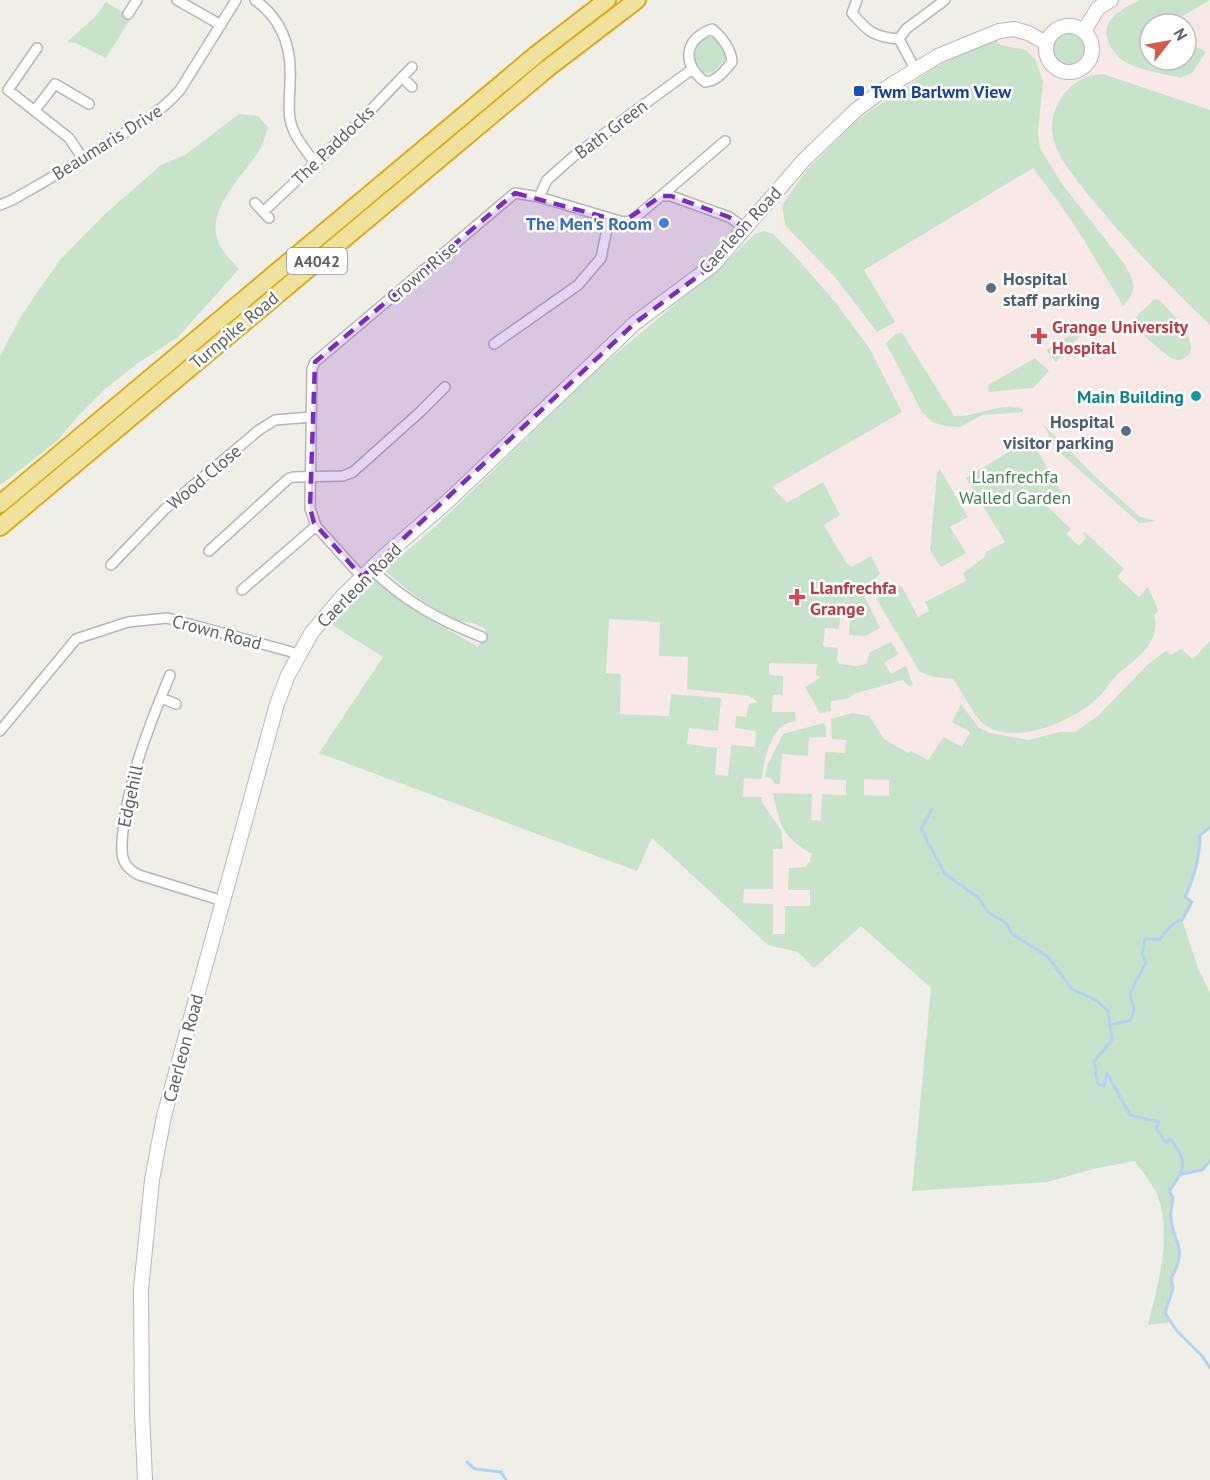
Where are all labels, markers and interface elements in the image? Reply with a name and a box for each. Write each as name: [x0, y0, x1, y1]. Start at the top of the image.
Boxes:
north arrow: [1138, 12, 1198, 72]
text: N: [1170, 25, 1192, 44]
place label: Twm Barlwm View: [871, 80, 1012, 103]
marker: Twm Barlwm View: [852, 84, 866, 98]
street label: Bath Green: [570, 94, 652, 164]
street label: Beaumaris Drive: [48, 99, 166, 185]
street label: The Paddocks: [287, 100, 379, 190]
street label: Caerleon Road: [694, 182, 786, 278]
place label: The Men's Room: [526, 212, 652, 235]
marker: The Men's Room: [657, 216, 671, 230]
street label: Crown Rise: [382, 236, 462, 308]
road number: A4042: [287, 248, 347, 274]
place label: Hospital staff parking: [1003, 267, 1100, 311]
marker: Hospital staff parking: [984, 281, 998, 295]
street label: Turnpike Road: [185, 286, 283, 374]
place label: Grange University Hospital: [1052, 315, 1189, 359]
marker: Grange University Hospital: [1030, 327, 1048, 345]
place label: Main Building: [1077, 385, 1184, 408]
marker: Main Building: [1189, 389, 1203, 403]
place label: Hospital visitor parking: [1002, 410, 1115, 454]
marker: Hospital visitor parking: [1119, 424, 1133, 438]
street label: Wood Close: [162, 439, 246, 515]
park label: Llanfrechfa Walled Garden: [959, 465, 1071, 509]
street label: Caerleon Road: [312, 538, 406, 632]
place label: Llanfrechfa Grange: [810, 576, 897, 620]
marker: Llanfrechfa Grange: [788, 588, 806, 606]
street label: Crown Road: [170, 609, 264, 655]
street label: Edgehill: [112, 762, 148, 829]
street label: Caerleon Road: [158, 992, 208, 1104]

